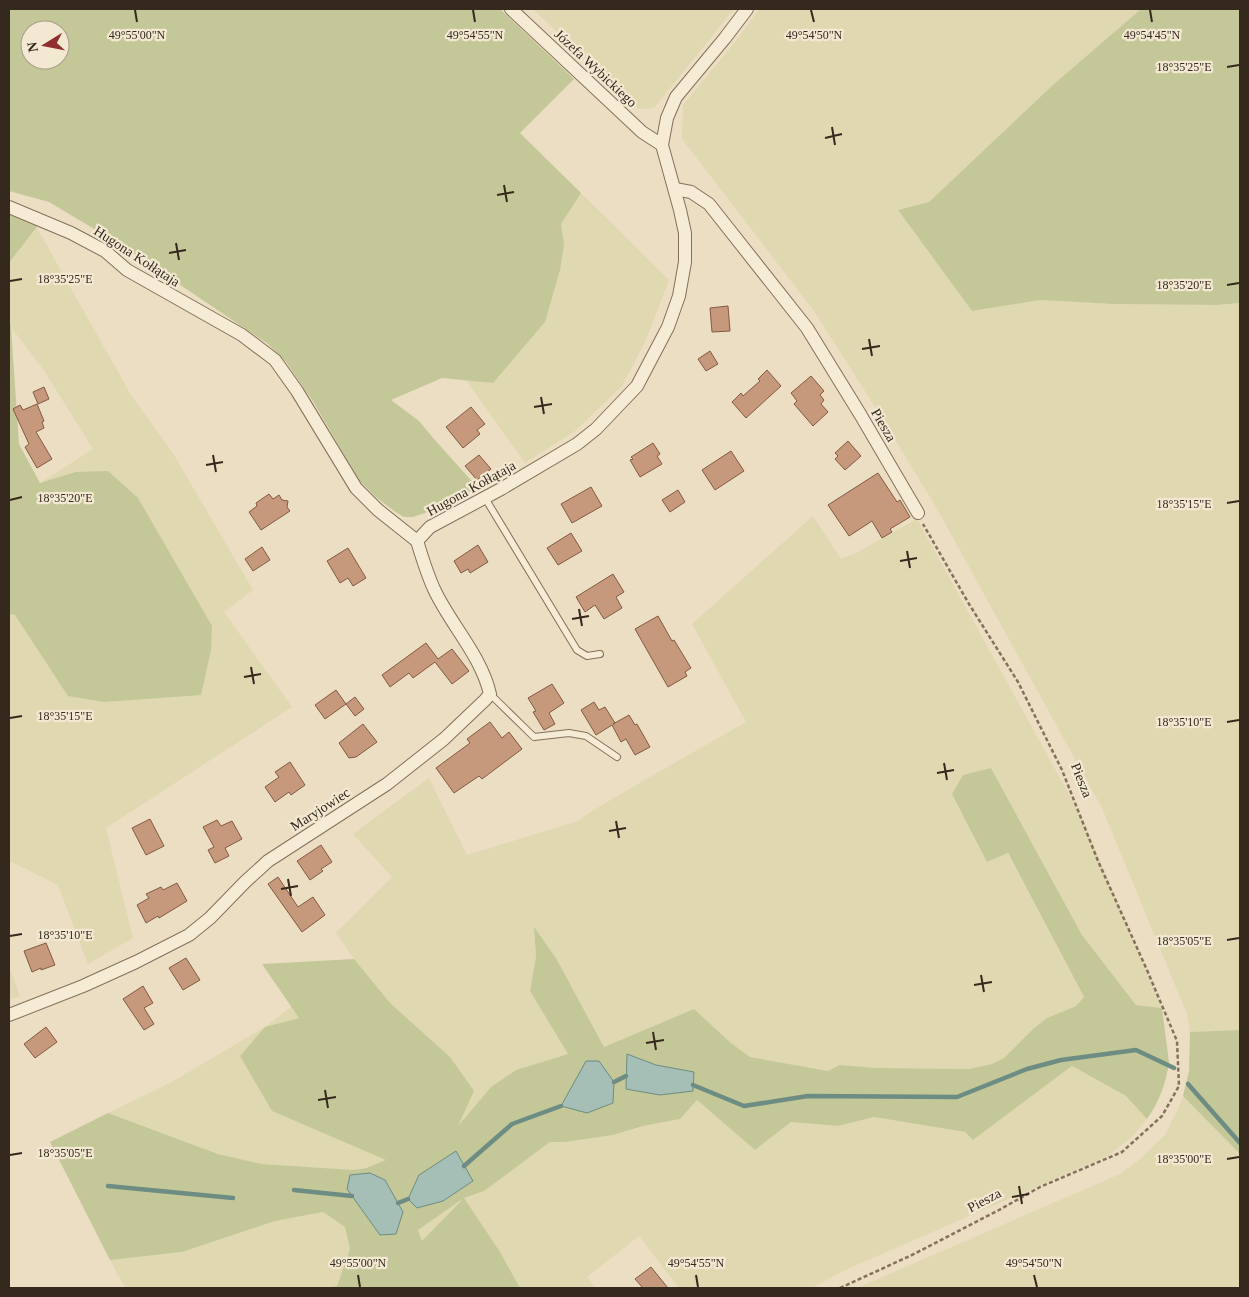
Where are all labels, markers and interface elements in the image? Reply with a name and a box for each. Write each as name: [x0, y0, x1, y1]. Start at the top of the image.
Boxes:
north arrow: [20, 20, 70, 70]
street label: Józefa Wybickiego: [552, 27, 640, 110]
text: 49°55'00"N: [109, 28, 166, 42]
text: 49°54'55"N: [447, 28, 504, 42]
text: 49°54'50"N: [786, 28, 843, 42]
text: 49°54'45"N: [1124, 28, 1181, 42]
text: N: [24, 41, 41, 53]
text: 18°35'25"E: [1156, 60, 1212, 74]
street label: Hugona Kołłątaja: [91, 223, 183, 290]
text: 18°35'25"E: [37, 272, 93, 286]
text: 18°35'20"E: [1156, 278, 1212, 292]
street label: Piesza: [868, 406, 899, 445]
street label: Hugona Kołłątaja: [424, 457, 519, 519]
text: 18°35'20"E: [37, 491, 93, 505]
text: 18°35'15"E: [1156, 497, 1212, 511]
text: 18°35'15"E: [37, 709, 93, 723]
text: 18°35'10"E: [1156, 715, 1212, 729]
street label: Piesza: [1068, 761, 1095, 800]
street label: Maryjowiec: [288, 785, 353, 834]
text: 18°35'10"E: [37, 928, 93, 942]
text: 18°35'05"E: [1156, 934, 1212, 948]
text: 18°35'05"E: [37, 1146, 93, 1160]
text: 18°35'00"E: [1156, 1152, 1212, 1166]
street label: Piesza: [965, 1185, 1004, 1215]
text: 49°55'00"N: [330, 1256, 387, 1270]
text: 49°54'55"N: [668, 1256, 725, 1270]
text: 49°54'50"N: [1006, 1256, 1063, 1270]

